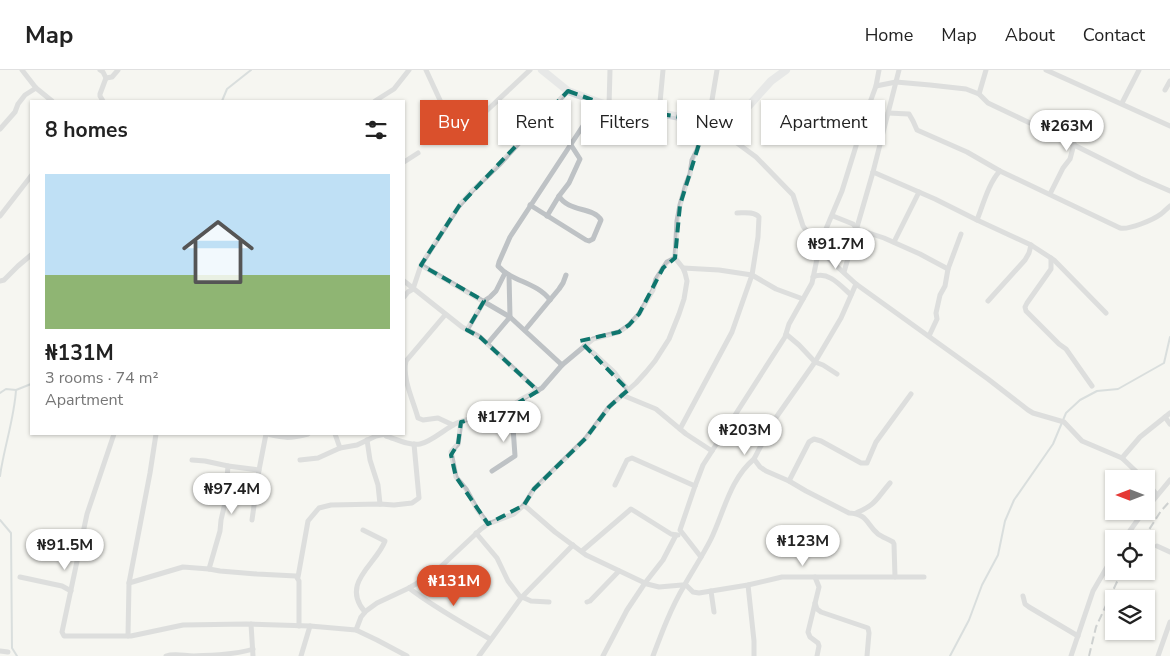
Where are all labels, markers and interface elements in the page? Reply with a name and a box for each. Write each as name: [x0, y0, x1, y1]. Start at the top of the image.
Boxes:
text: Map: [25, 19, 73, 51]
text: Home: [865, 23, 913, 47]
text: Map: [941, 23, 977, 47]
text: About: [1005, 23, 1055, 47]
text: Contact: [1083, 23, 1145, 47]
chip: Buy: [420, 100, 488, 145]
chip: Rent: [498, 100, 571, 145]
chip: Filters: [581, 100, 667, 145]
chip: New: [677, 100, 751, 145]
chip: Apartment: [761, 100, 885, 145]
pin: ₦263M: [1032, 109, 1102, 152]
text: ₦263M: [1041, 115, 1093, 137]
text: 8 homes: [45, 116, 128, 144]
icon: filters: [362, 116, 390, 144]
icon: home: [173, 207, 263, 297]
pin: ₦91.7M: [795, 228, 877, 270]
text: ₦91.7M: [808, 233, 864, 255]
text: ₦131M: [45, 339, 114, 367]
text: 3 rooms · 74 m²: [45, 367, 158, 389]
text: Apartment: [45, 389, 123, 411]
pin: ₦177M: [469, 400, 539, 443]
text: ₦177M: [478, 406, 530, 428]
pin: ₦203M: [710, 414, 780, 456]
text: ₦203M: [719, 419, 771, 441]
north arrow: [1105, 470, 1155, 520]
map controls: [1105, 470, 1155, 640]
pin: ₦97.4M: [191, 472, 273, 515]
text: ₦97.4M: [204, 478, 260, 500]
pin: ₦123M: [768, 524, 838, 567]
pin: ₦91.5M: [24, 528, 106, 571]
text: ₦123M: [777, 530, 829, 552]
button: locate: [1105, 530, 1155, 580]
text: ₦91.5M: [37, 534, 93, 556]
pin: ₦131M: [419, 564, 489, 607]
text: ₦131M: [428, 570, 480, 592]
button: layers: [1105, 590, 1155, 640]

